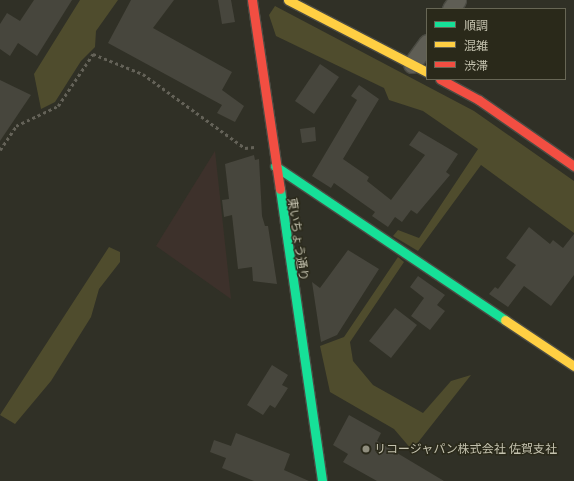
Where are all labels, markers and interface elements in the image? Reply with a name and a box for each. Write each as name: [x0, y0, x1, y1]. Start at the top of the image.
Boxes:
legend: [426, 8, 566, 80]
text: 順調: [464, 18, 488, 33]
text: 混雑: [464, 38, 488, 53]
text: 渋滞: [464, 58, 488, 73]
street label: 東いちょう通り: [285, 196, 311, 282]
place label: リコージャパン株式会社 佐賀支社: [374, 442, 557, 456]
marker: リコージャパン株式会社 佐賀支社: [361, 444, 371, 454]

